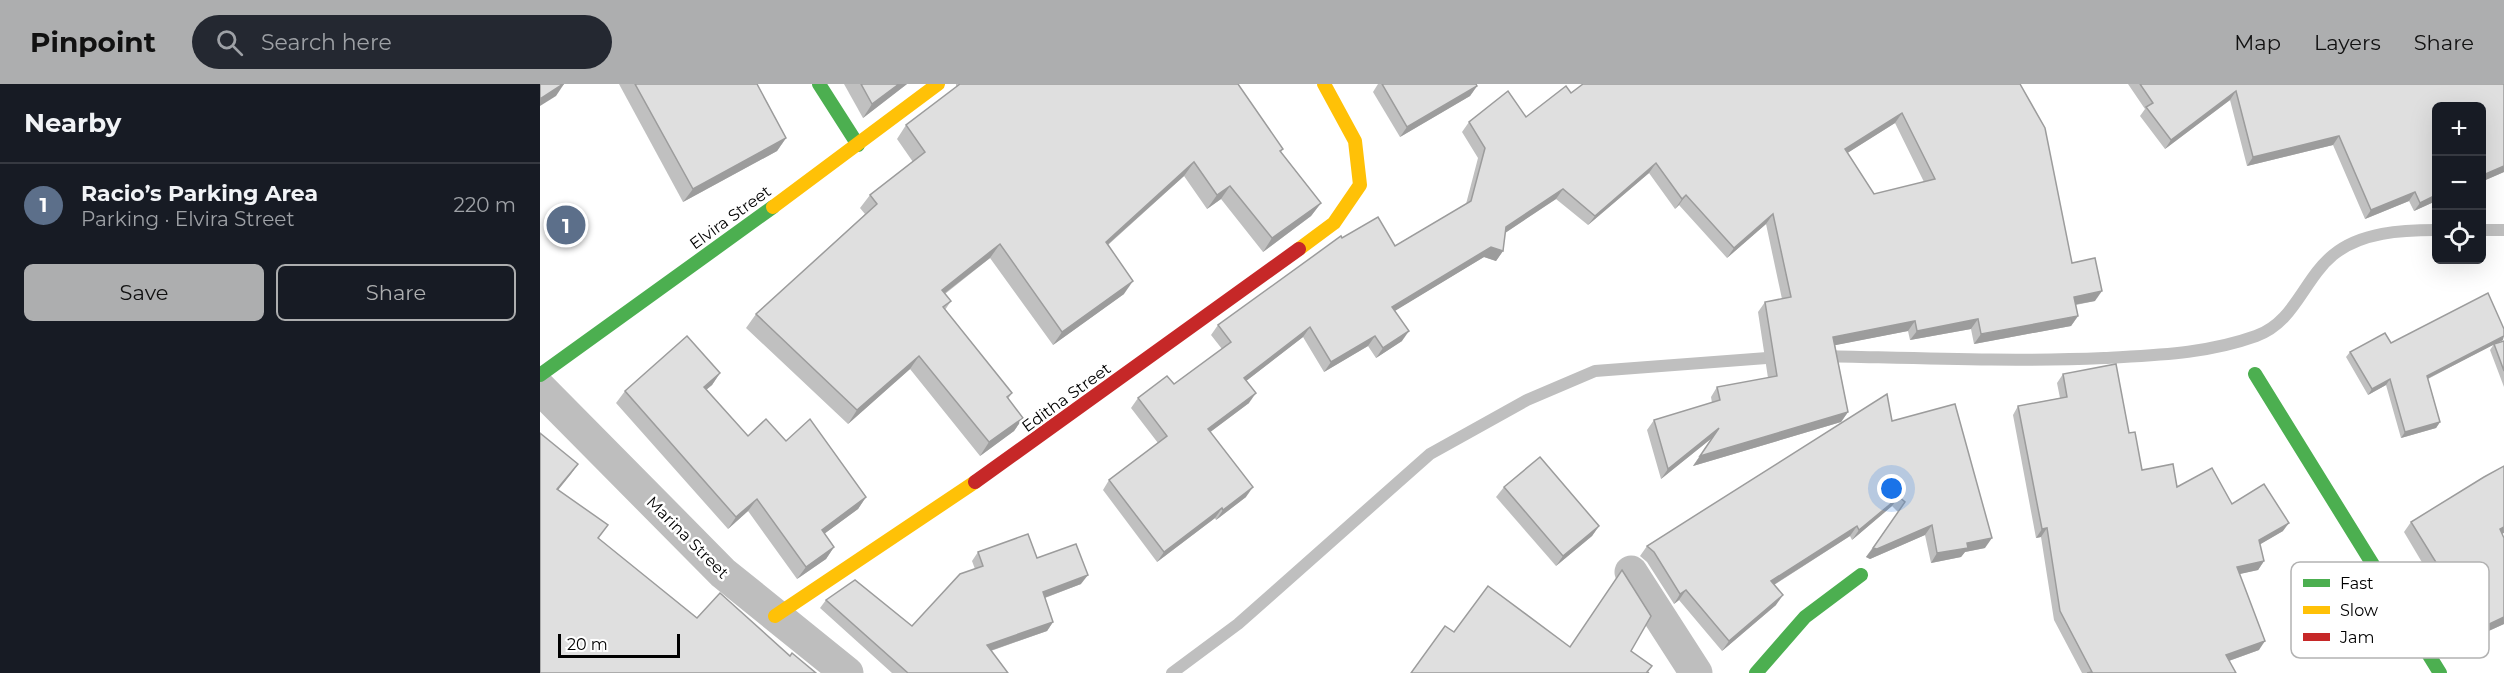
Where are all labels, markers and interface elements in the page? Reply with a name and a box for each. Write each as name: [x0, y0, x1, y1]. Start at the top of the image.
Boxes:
search box: [192, 15, 612, 69]
text: Pinpoint: [30, 25, 156, 59]
icon: search: [213, 26, 246, 59]
text: Search here: [261, 29, 392, 56]
text: Map: [2234, 30, 2281, 55]
text: Layers: [2314, 30, 2381, 55]
text: Share: [2414, 30, 2474, 55]
map controls: [2432, 102, 2486, 264]
button: +: [2432, 102, 2486, 156]
text: Nearby: [24, 107, 121, 139]
button: −: [2432, 156, 2486, 210]
text: Racio’s Parking Area: [81, 180, 318, 207]
street label: Elvira Street: [686, 181, 775, 253]
text: 1: [40, 193, 47, 217]
text: 220 m: [454, 193, 516, 217]
pin: 1: [546, 202, 586, 248]
text: Parking · Elvira Street: [81, 207, 295, 231]
button: locate: [2432, 210, 2486, 264]
button: Save: [24, 264, 264, 321]
button: Share: [276, 264, 516, 321]
street label: Editha Street: [1018, 359, 1115, 436]
your location: [1877, 474, 1906, 503]
street label: Marina Street: [643, 492, 733, 583]
legend: [2291, 562, 2489, 658]
text: Fast: [2340, 574, 2374, 593]
text: Slow: [2340, 601, 2378, 620]
text: Jam: [2339, 628, 2374, 647]
scale bar: [558, 631, 680, 658]
text: 20 m: [567, 635, 608, 654]

